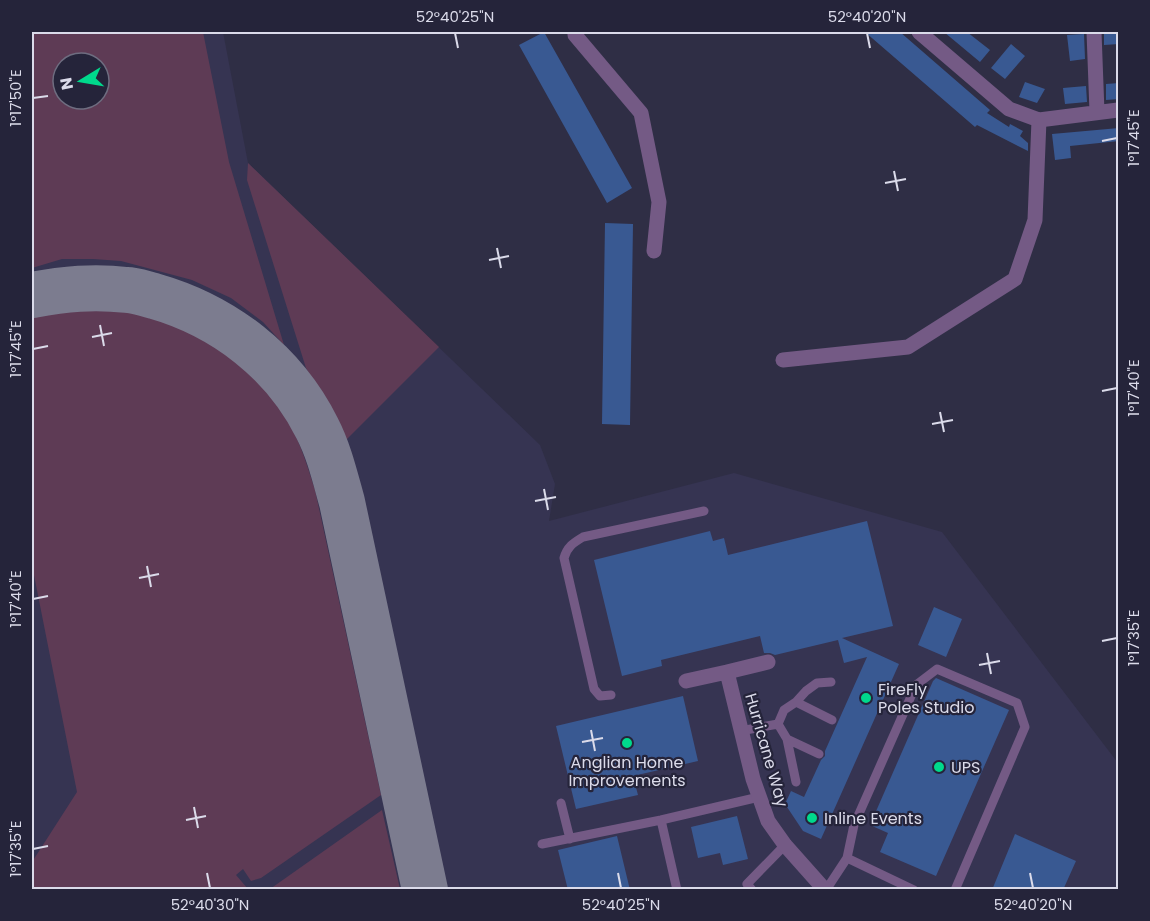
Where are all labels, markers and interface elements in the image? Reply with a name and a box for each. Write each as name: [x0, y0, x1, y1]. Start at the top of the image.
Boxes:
text: 52°40'25"N: [416, 6, 494, 27]
text: 52°40'20"N: [828, 6, 906, 27]
north arrow: [51, 51, 111, 111]
text: 1°17'50"E: [5, 69, 26, 127]
text: N: [54, 76, 79, 92]
text: 1°17'45"E: [1123, 109, 1144, 167]
text: 1°17'45"E: [5, 320, 26, 378]
text: 1°17'40"E: [1123, 359, 1144, 417]
text: 1°17'40"E: [5, 570, 26, 628]
text: 1°17'35"E: [1123, 610, 1144, 666]
place label: FireFly Poles Studio: [878, 678, 974, 719]
street label: Hurricane Way: [739, 690, 794, 810]
marker: FireFly Poles Studio: [859, 691, 873, 705]
marker: Anglian Home Improvements: [620, 736, 634, 750]
place label: Anglian Home Improvements: [568, 751, 686, 792]
place label: UPS: [951, 756, 980, 779]
marker: UPS: [932, 760, 946, 774]
place label: Inline Events: [824, 807, 922, 830]
marker: Inline Events: [805, 811, 819, 825]
text: 1°17'35"E: [5, 821, 26, 877]
text: 52°40'30"N: [171, 894, 249, 915]
text: 52°40'25"N: [582, 894, 660, 915]
text: 52°40'20"N: [994, 894, 1072, 915]

